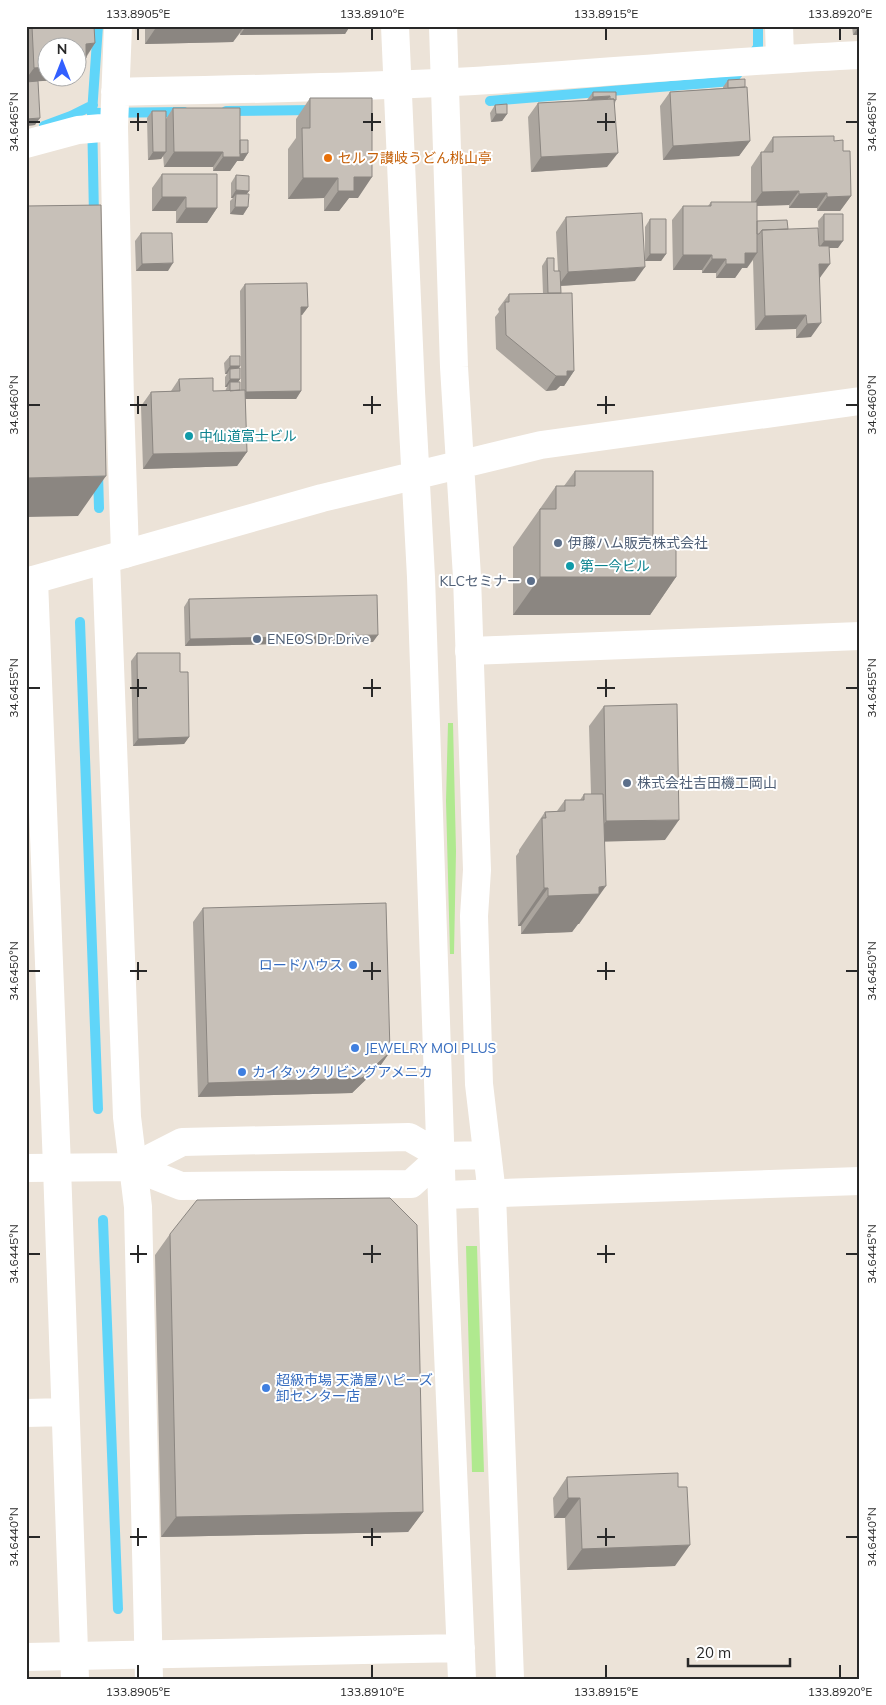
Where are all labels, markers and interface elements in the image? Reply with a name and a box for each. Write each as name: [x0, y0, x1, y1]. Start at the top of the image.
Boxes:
text: 133.8905°E: [106, 6, 170, 21]
text: 133.8910°E: [340, 6, 404, 21]
text: 133.8915°E: [574, 6, 638, 21]
text: 133.8920°E: [808, 6, 872, 21]
north arrow: [38, 38, 88, 88]
text: N: [57, 40, 67, 58]
text: 34.6465°N: [6, 92, 21, 152]
text: 34.6465°N: [864, 92, 879, 152]
place label: セルフ讃岐うどん桃山亭: [338, 149, 492, 167]
marker: セルフ讃岐うどん桃山亭: [322, 152, 334, 164]
text: 34.6460°N: [6, 375, 21, 435]
text: 34.6460°N: [864, 375, 879, 435]
place label: 中仙道富士ビル: [199, 427, 297, 445]
marker: 中仙道富士ビル: [183, 430, 195, 442]
place label: 伊藤ハム販売株式会社: [568, 534, 708, 552]
marker: 伊藤ハム販売株式会社: [552, 537, 564, 549]
place label: 第一今ビル: [580, 557, 650, 575]
marker: 第一今ビル: [564, 560, 576, 572]
place label: KLCセミナー: [439, 572, 521, 590]
marker: KLCセミナー: [525, 575, 537, 587]
place label: ENEOS Dr.Drive: [267, 630, 369, 648]
marker: ENEOS Dr.Drive: [251, 633, 263, 645]
text: 34.6455°N: [6, 658, 21, 718]
text: 34.6455°N: [864, 658, 879, 718]
place label: 株式会社吉田機工岡山: [637, 774, 777, 792]
marker: 株式会社吉田機工岡山: [621, 777, 633, 789]
text: 34.6450°N: [6, 941, 21, 1001]
text: 34.6450°N: [864, 941, 879, 1001]
place label: ロードハウス: [259, 956, 343, 974]
marker: ロードハウス: [347, 959, 359, 971]
place label: JEWELRY MOI PLUS: [365, 1039, 497, 1057]
marker: JEWELRY MOI PLUS: [349, 1042, 361, 1054]
place label: カイタックリビングアメニカ: [252, 1063, 433, 1081]
marker: カイタックリビングアメニカ: [236, 1066, 248, 1078]
text: 34.6445°N: [6, 1224, 21, 1284]
text: 34.6445°N: [864, 1224, 879, 1284]
place label: 超級市場 天満屋ハピーズ 卸センター店: [276, 1371, 433, 1405]
marker: 超級市場 天満屋ハピーズ 卸センター店: [260, 1382, 272, 1394]
text: 34.6440°N: [6, 1507, 21, 1567]
text: 34.6440°N: [864, 1507, 879, 1567]
scale bar: [688, 1635, 791, 1667]
text: 20 m: [696, 1643, 731, 1662]
text: 133.8905°E: [106, 1684, 170, 1699]
text: 133.8910°E: [340, 1684, 404, 1699]
text: 133.8915°E: [574, 1684, 638, 1699]
text: 133.8920°E: [808, 1684, 872, 1699]

